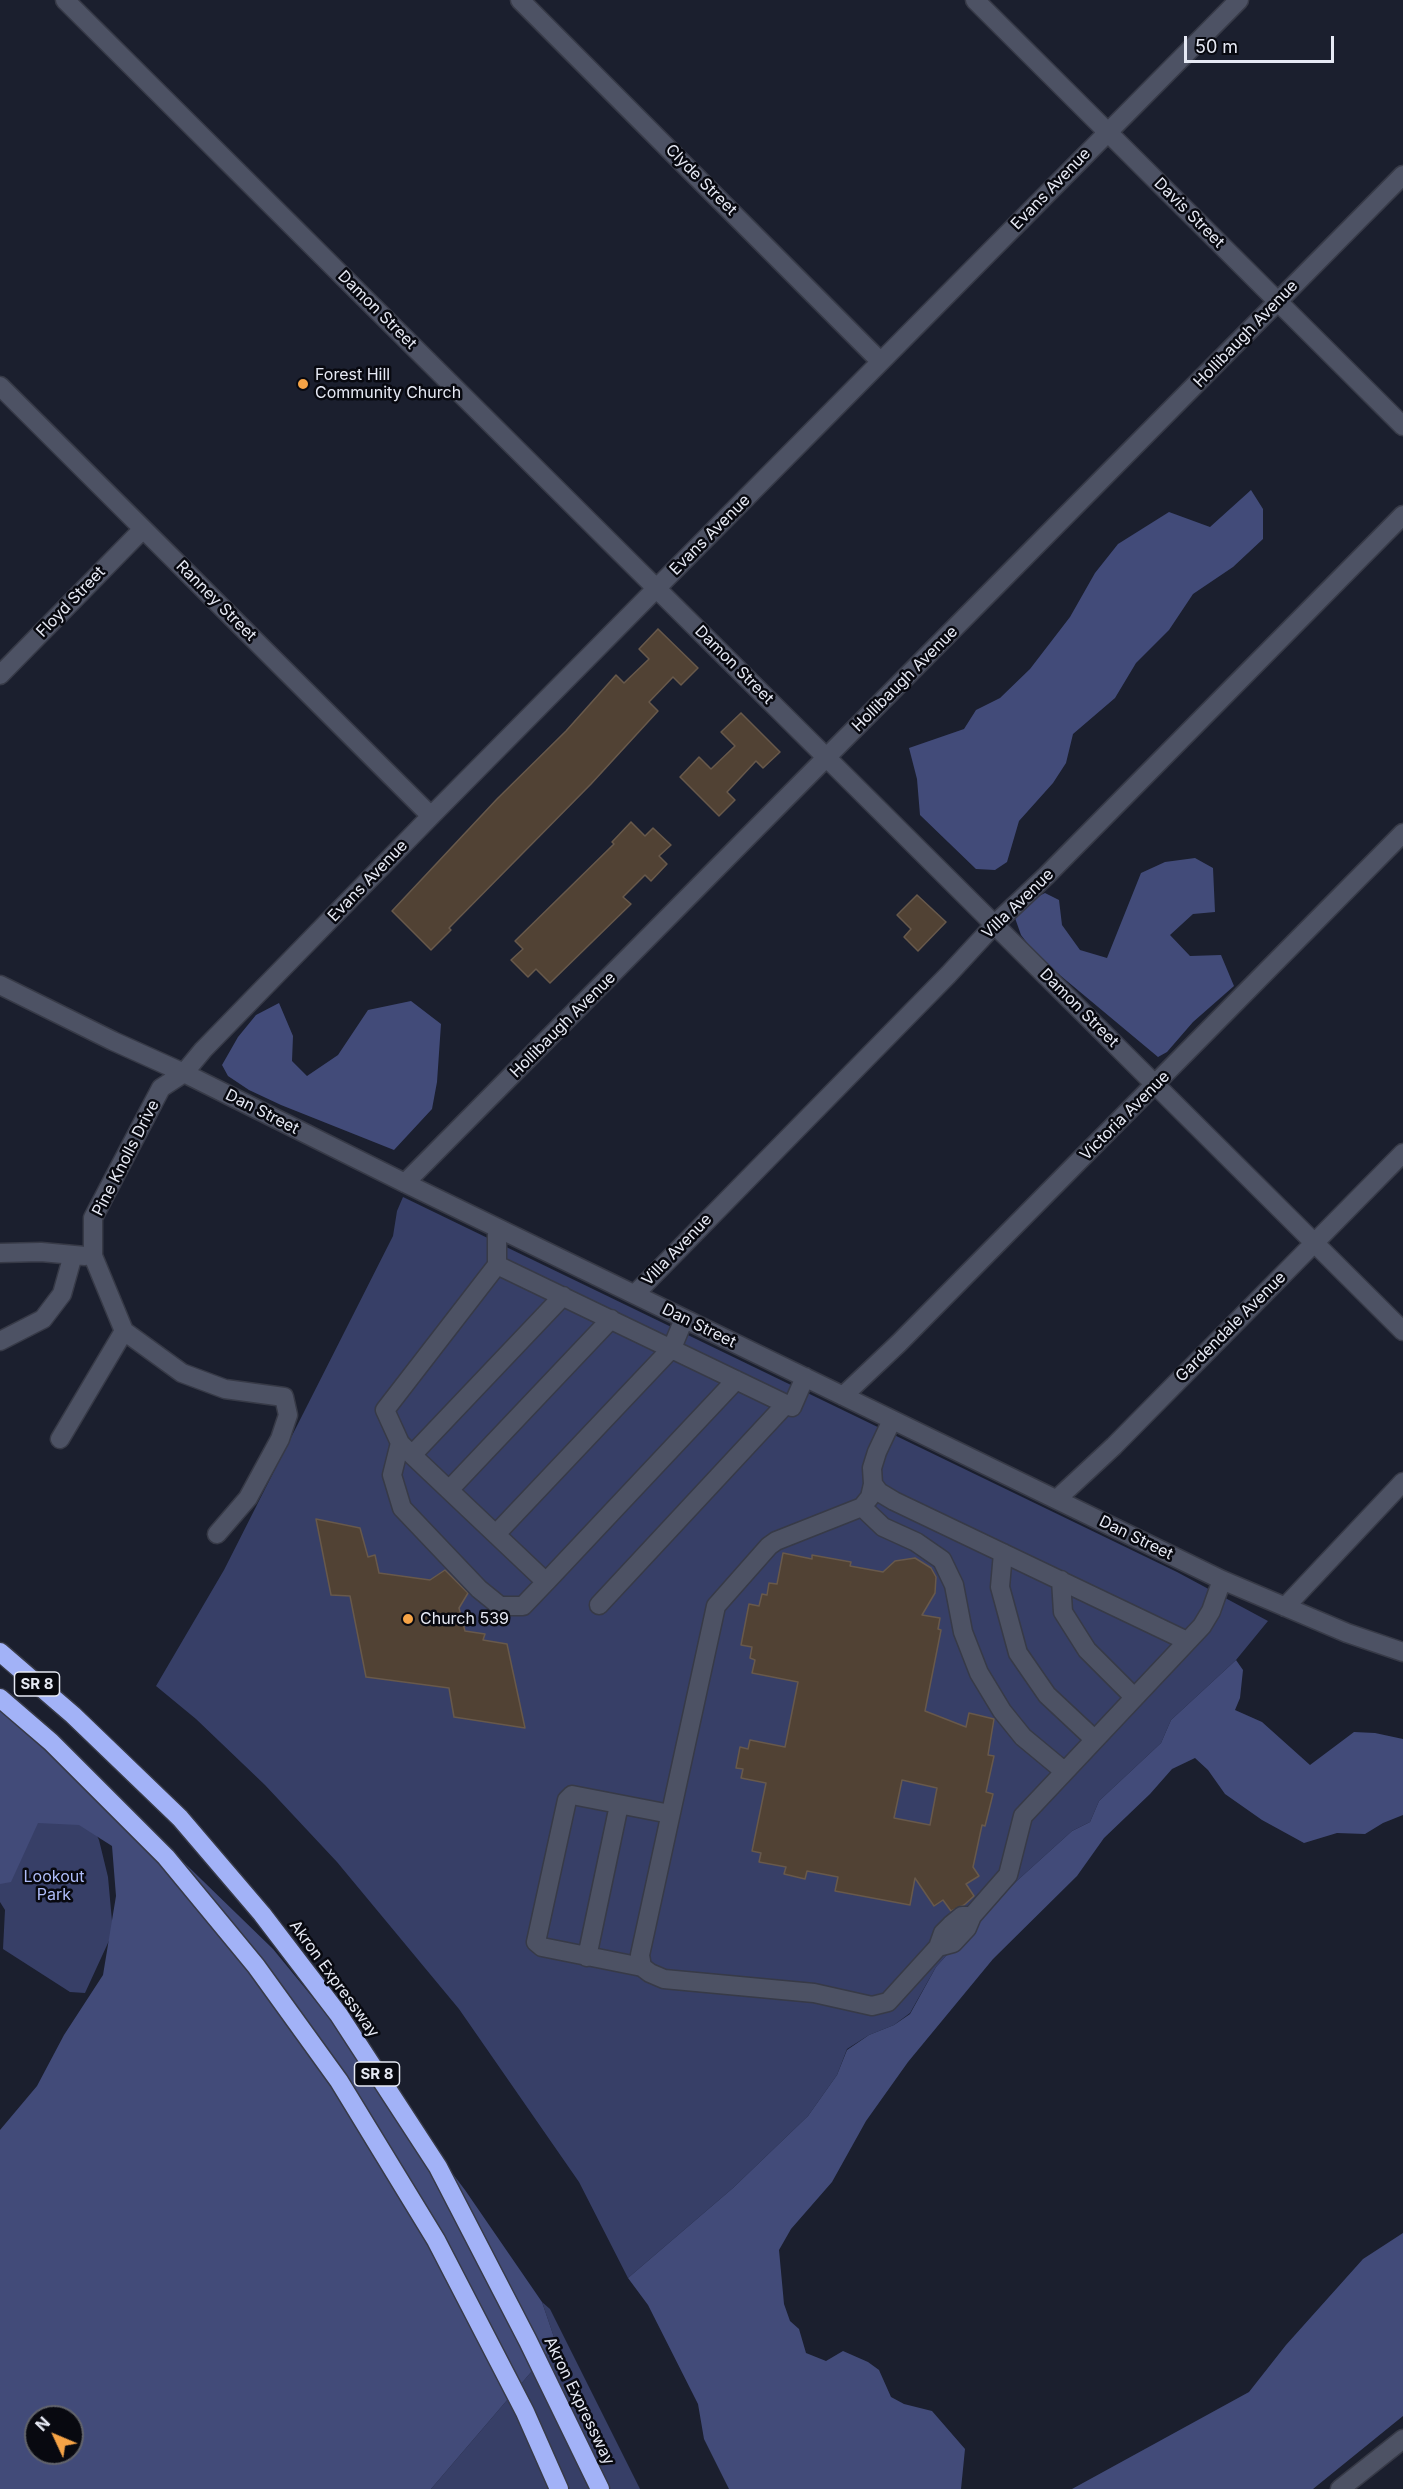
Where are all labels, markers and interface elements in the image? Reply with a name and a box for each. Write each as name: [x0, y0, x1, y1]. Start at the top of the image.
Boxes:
scale bar: [1187, 24, 1337, 62]
text: 50 m: [1195, 36, 1238, 57]
street label: Clyde Street: [661, 140, 741, 220]
street label: Evans Avenue: [1007, 144, 1095, 234]
street label: Davis Street: [1150, 174, 1228, 252]
street label: Damon Street: [334, 267, 420, 353]
street label: Hollibaugh Avenue: [1190, 276, 1302, 392]
place label: Forest Hill Community Church: [315, 365, 461, 403]
marker: Forest Hill Community Church: [296, 377, 310, 391]
street label: Evans Avenue: [666, 491, 754, 579]
street label: Ranney Street: [172, 557, 260, 645]
street label: Floyd Street: [33, 563, 109, 641]
street label: Damon Street: [691, 622, 777, 708]
street label: Hollibaugh Avenue: [848, 622, 962, 736]
street label: Evans Avenue: [324, 836, 412, 926]
street label: Villa Avenue: [978, 865, 1058, 943]
street label: Damon Street: [1036, 965, 1122, 1051]
street label: Hollibaugh Avenue: [506, 968, 620, 1082]
street label: Victoria Avenue: [1076, 1067, 1174, 1165]
street label: Dan Street: [222, 1085, 302, 1139]
street label: Pine Knolls Drive: [88, 1097, 164, 1219]
street label: Villa Avenue: [638, 1210, 716, 1290]
street label: Gardendale Avenue: [1172, 1268, 1290, 1386]
street label: Dan Street: [659, 1300, 739, 1352]
street label: Dan Street: [1096, 1512, 1176, 1564]
place label: Church 539: [420, 1609, 509, 1629]
marker: Church 539: [401, 1612, 415, 1626]
road number: SR 8: [15, 1672, 60, 1696]
park label: Lookout Park: [24, 1867, 84, 1905]
street label: Akron Expressway: [285, 1917, 383, 2041]
road number: SR 8: [354, 2062, 400, 2086]
street label: Akron Expressway: [540, 2334, 618, 2468]
north arrow: [24, 2405, 84, 2465]
text: N: [31, 2413, 54, 2435]

